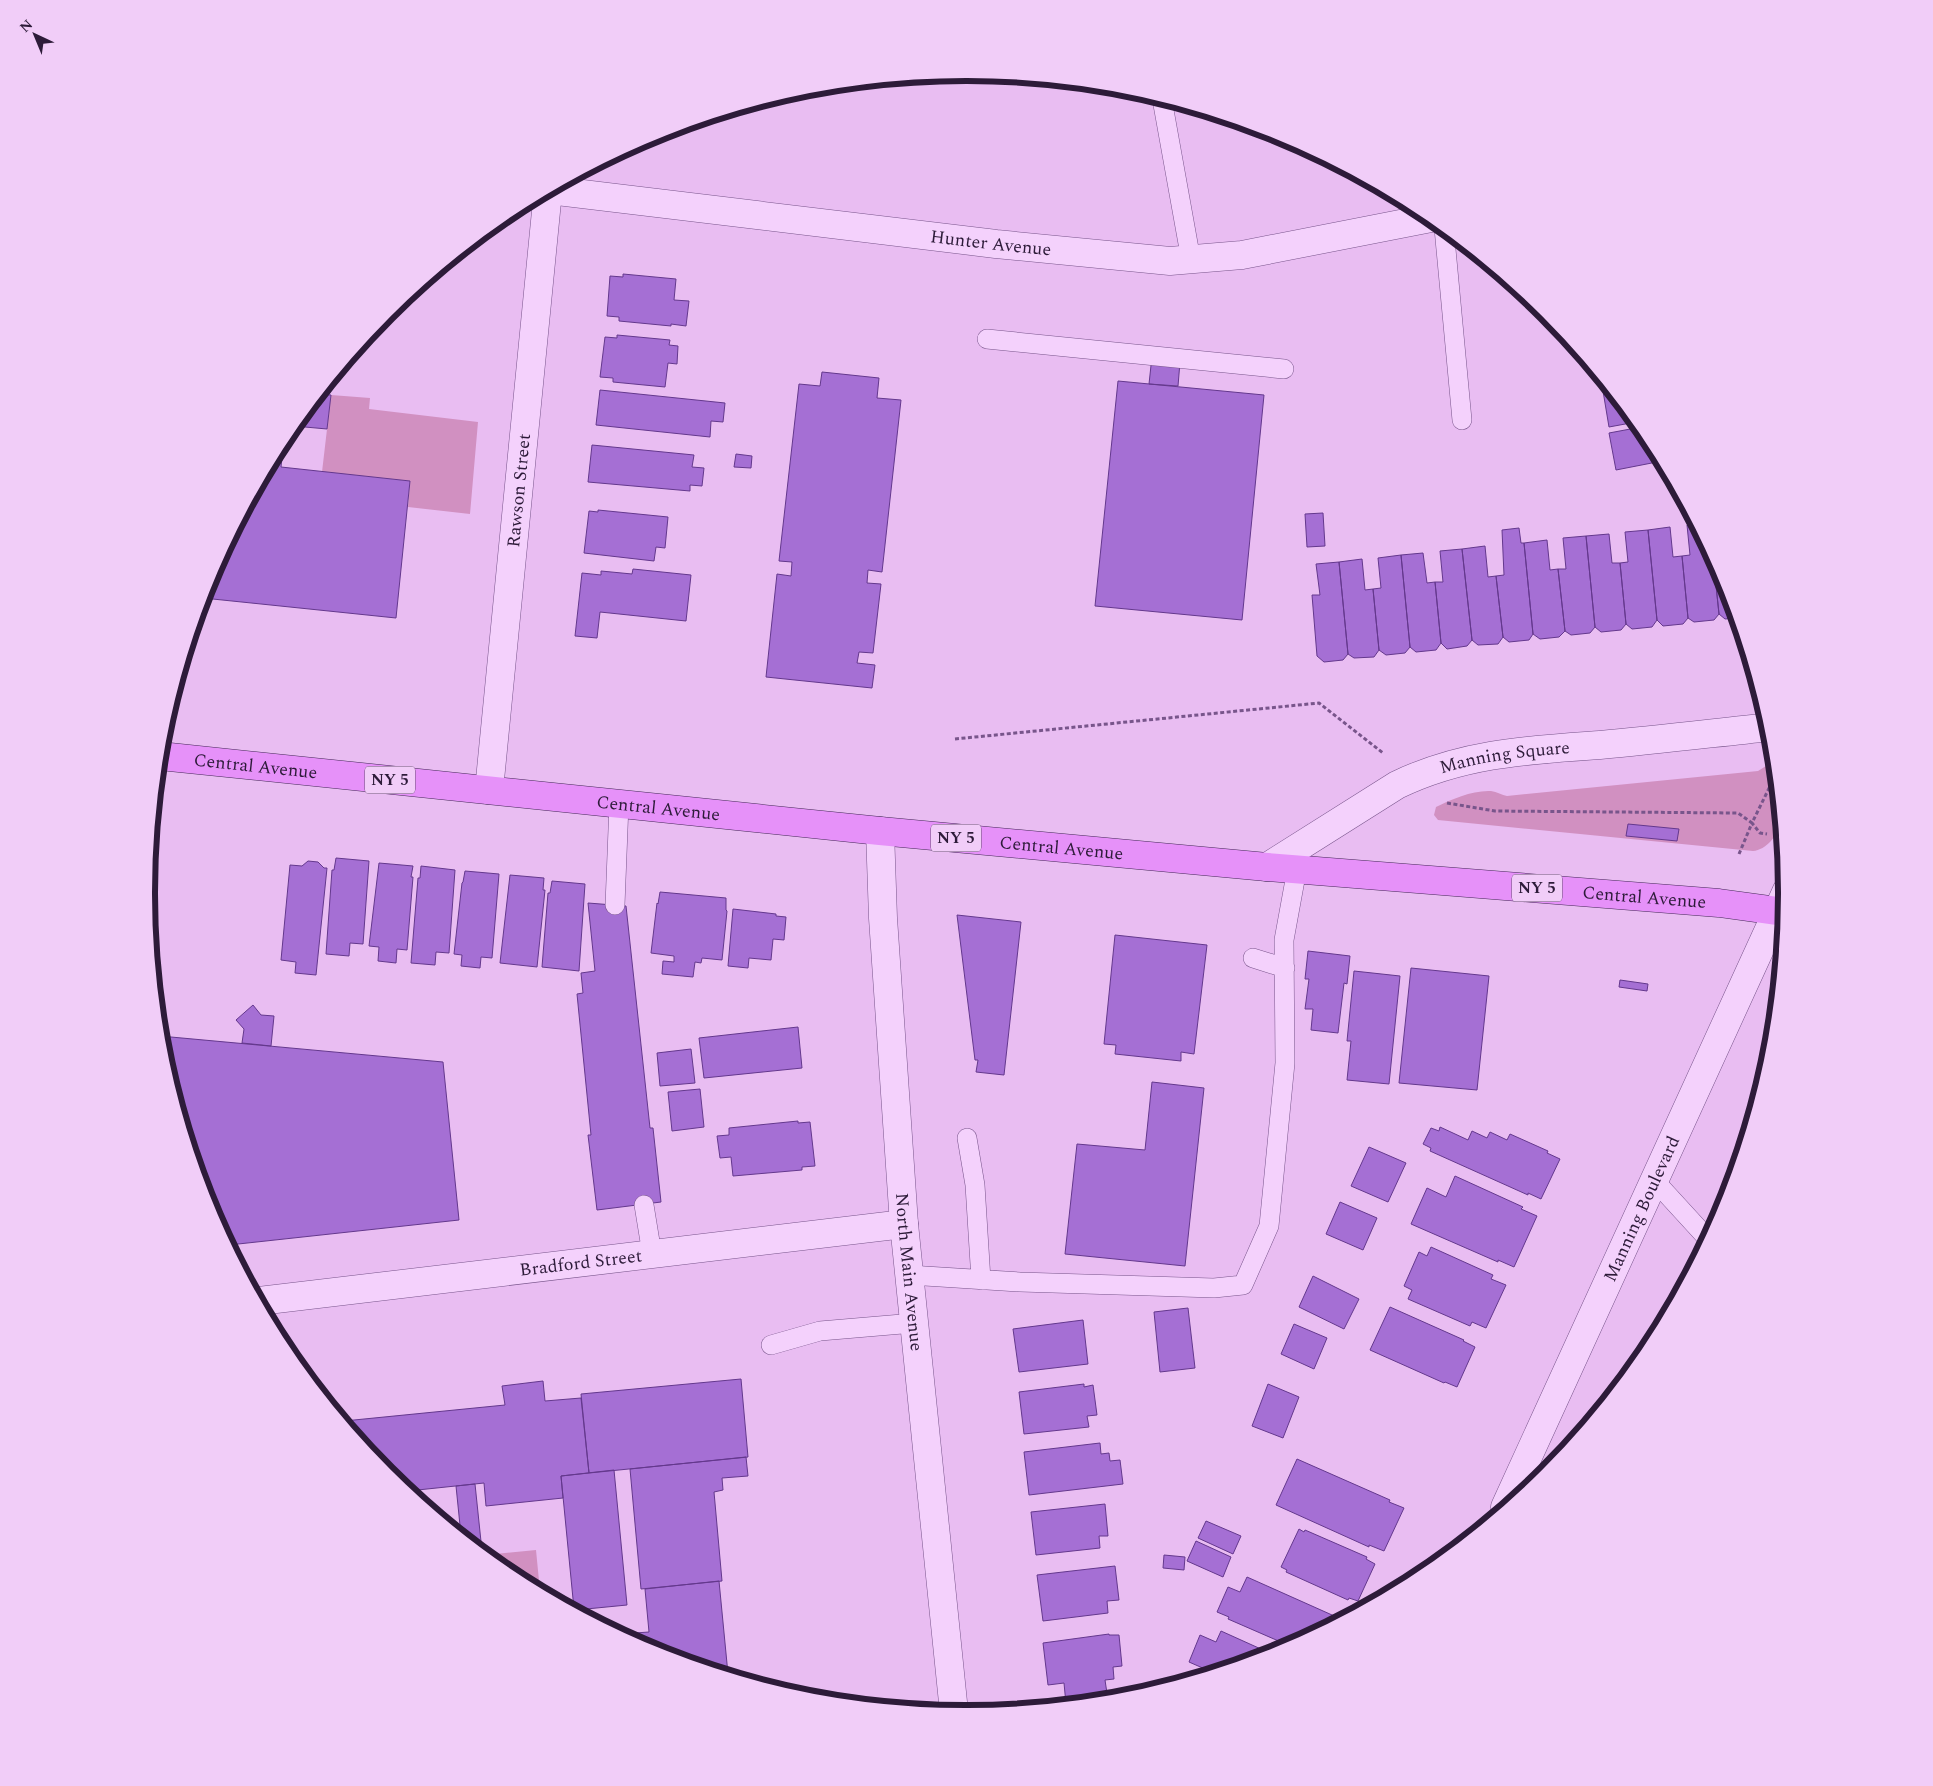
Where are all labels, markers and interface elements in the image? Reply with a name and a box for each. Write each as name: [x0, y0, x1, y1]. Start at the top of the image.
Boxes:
north arrow: [10, 10, 60, 60]
text: N: [15, 14, 38, 38]
street label: Hunter Avenue: [929, 223, 1052, 263]
street label: Rawson Street: [499, 432, 538, 549]
street label: Manning Square: [1436, 734, 1571, 781]
street label: Central Avenue: [192, 746, 319, 786]
road number: NY 5: [365, 766, 415, 794]
street label: Central Avenue: [595, 788, 721, 828]
road number: NY 5: [931, 824, 981, 851]
street label: Central Avenue: [998, 829, 1124, 867]
road number: NY 5: [1512, 874, 1562, 901]
street label: Central Avenue: [1581, 879, 1707, 915]
street label: Manning Boulevard: [1596, 1131, 1686, 1286]
street label: North Main Avenue: [888, 1192, 930, 1352]
street label: Bradford Street: [518, 1242, 643, 1283]

